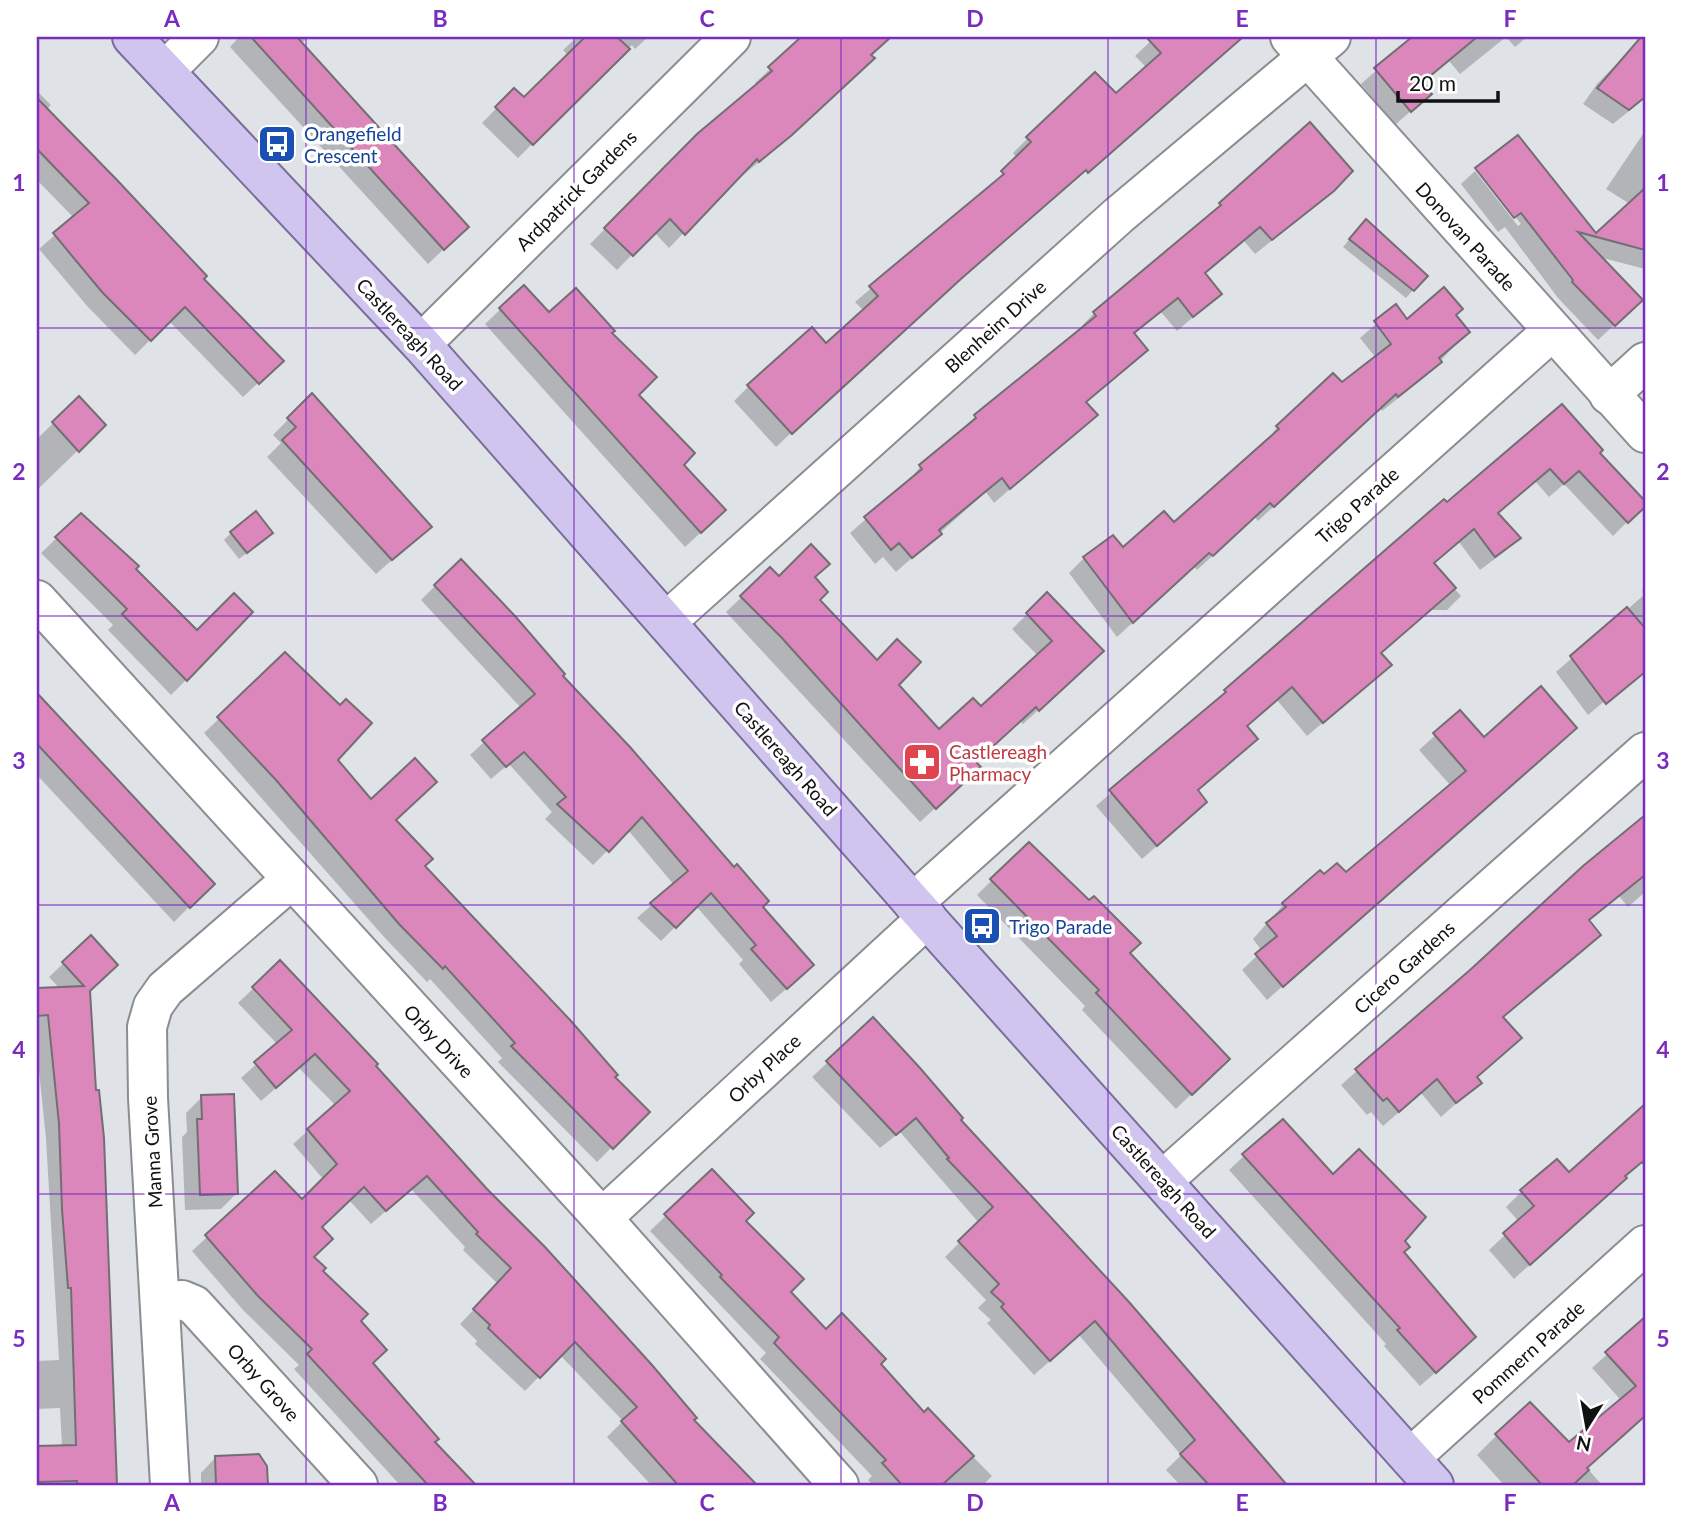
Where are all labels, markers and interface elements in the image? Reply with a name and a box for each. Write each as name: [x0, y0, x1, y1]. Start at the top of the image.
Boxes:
text: A: [163, 4, 181, 32]
text: B: [432, 4, 448, 32]
text: C: [699, 4, 715, 32]
text: D: [966, 4, 984, 32]
text: E: [1235, 4, 1249, 32]
text: F: [1503, 4, 1517, 32]
scale bar: [1398, 60, 1498, 104]
text: 20 m: [1409, 70, 1456, 95]
place label: Orangefield Crescent: [304, 122, 402, 167]
bus stop icon: Orangefield Crescent: [256, 123, 298, 165]
street label: Ardpatrick Gardens: [511, 125, 641, 255]
text: 1: [12, 168, 26, 196]
text: 1: [1656, 168, 1670, 196]
street label: Donovan Parade: [1411, 177, 1521, 295]
street label: Castlereagh Road: [352, 273, 468, 395]
street label: Blenheim Drive: [940, 275, 1050, 377]
text: 2: [12, 457, 26, 485]
text: 2: [1656, 457, 1670, 485]
street label: Trigo Parade: [1311, 462, 1403, 548]
street label: Castlereagh Road: [730, 696, 842, 820]
place label: Castlereagh Pharmacy: [949, 740, 1047, 785]
pharmacy icon: Castlereagh Pharmacy: [901, 741, 943, 783]
text: 3: [12, 746, 26, 774]
text: 3: [1656, 746, 1670, 774]
bus stop icon: Trigo Parade: [961, 905, 1003, 947]
place label: Trigo Parade: [1009, 915, 1112, 938]
street label: Cicero Gardens: [1349, 916, 1459, 1018]
street label: Orby Drive: [399, 1000, 479, 1082]
street label: Orby Place: [723, 1029, 805, 1107]
text: 4: [12, 1035, 26, 1063]
text: 4: [1656, 1035, 1670, 1063]
street label: Manna Grove: [138, 1095, 166, 1209]
street label: Castlereagh Road: [1107, 1119, 1221, 1243]
street label: Pommern Parade: [1467, 1296, 1589, 1408]
text: 5: [12, 1324, 26, 1352]
text: 5: [1656, 1324, 1670, 1352]
street label: Orby Grove: [223, 1338, 305, 1426]
north arrow: [1552, 1392, 1622, 1462]
text: N: [1574, 1431, 1593, 1457]
text: A: [163, 1488, 181, 1516]
text: B: [432, 1488, 448, 1516]
text: C: [699, 1488, 715, 1516]
text: D: [966, 1488, 984, 1516]
text: E: [1235, 1488, 1249, 1516]
text: F: [1503, 1488, 1517, 1516]

